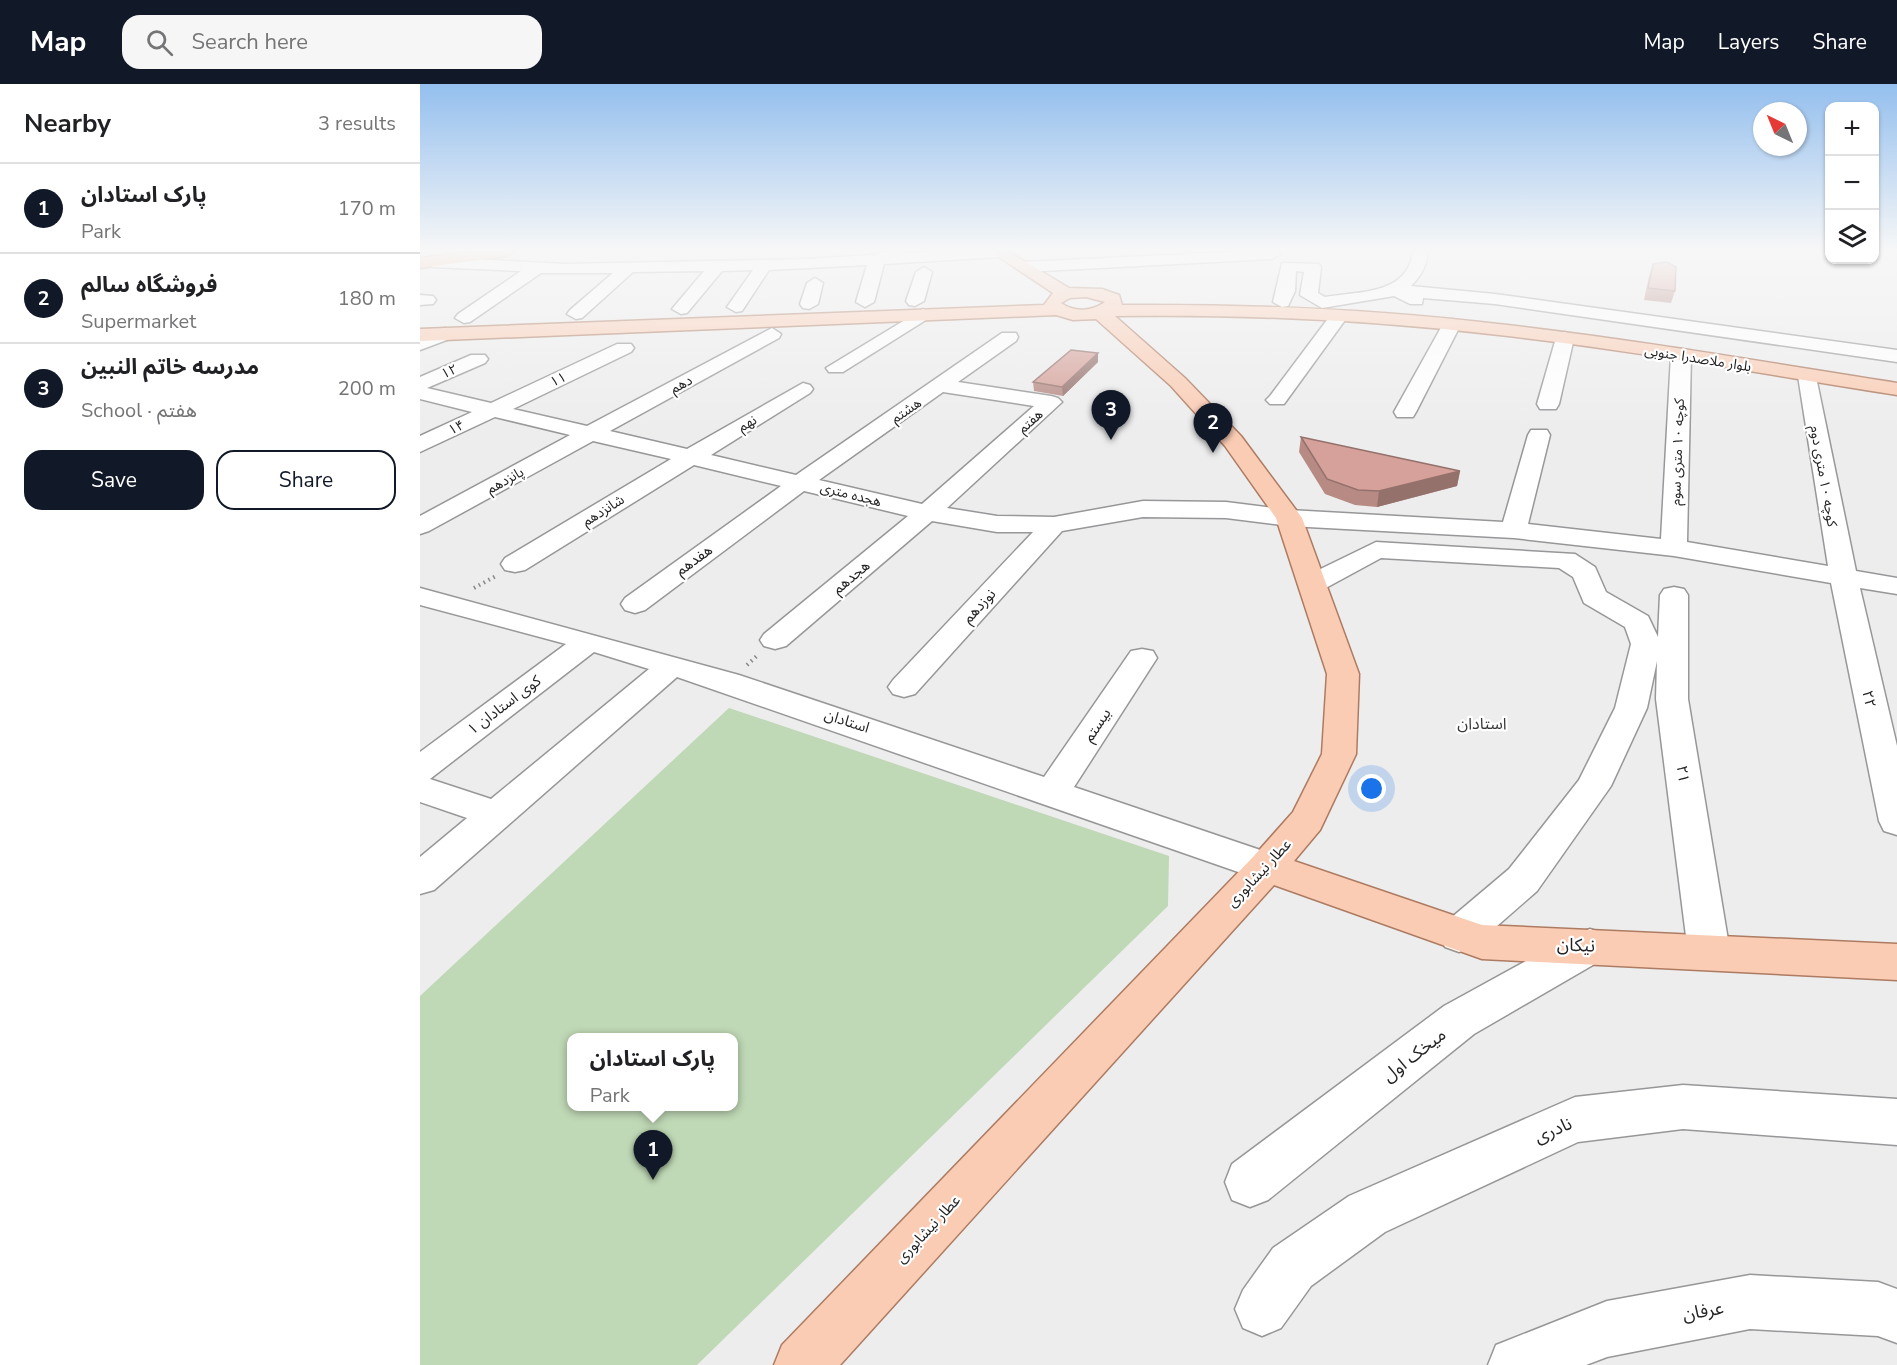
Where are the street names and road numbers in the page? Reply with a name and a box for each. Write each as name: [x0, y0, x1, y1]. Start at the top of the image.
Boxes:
street label: بلوار ملاصدرا جنوبی: [1643, 341, 1753, 376]
street label: ۱۲: [438, 360, 460, 383]
street label: ۱۱: [547, 367, 569, 391]
street label: دهم: [667, 371, 696, 399]
street label: هشتم: [887, 393, 926, 428]
street label: کوچه ۱۰ متری سوم: [1666, 398, 1690, 506]
street label: هفتم: [1014, 405, 1048, 439]
street label: نهم: [734, 410, 761, 437]
street label: ۱۴: [445, 415, 468, 440]
street label: کوچه ۱۰ متری دوم: [1804, 424, 1842, 529]
street label: پانزدهم: [483, 462, 528, 499]
street label: هجده متری: [818, 478, 883, 511]
street label: شانزدهم: [579, 490, 629, 532]
street label: هفدهم: [672, 540, 717, 581]
street label: هجدهم: [828, 555, 875, 599]
street label: نوزدهم: [958, 584, 1001, 628]
street label: کوی استادان ۱: [463, 670, 546, 739]
street label: ۲۲: [1857, 688, 1881, 710]
street label: استادان: [822, 704, 872, 738]
street label: بیستم: [1079, 704, 1116, 746]
street label: ۲۱: [1672, 764, 1694, 784]
street label: عطار نیشابوری: [1222, 834, 1296, 912]
street label: نیکان: [1556, 932, 1596, 958]
street label: میخک اول: [1377, 1023, 1451, 1087]
street label: نادری: [1530, 1111, 1576, 1149]
street label: عطار نیشابوری: [891, 1190, 965, 1268]
street label: عرفان: [1681, 1296, 1725, 1326]

